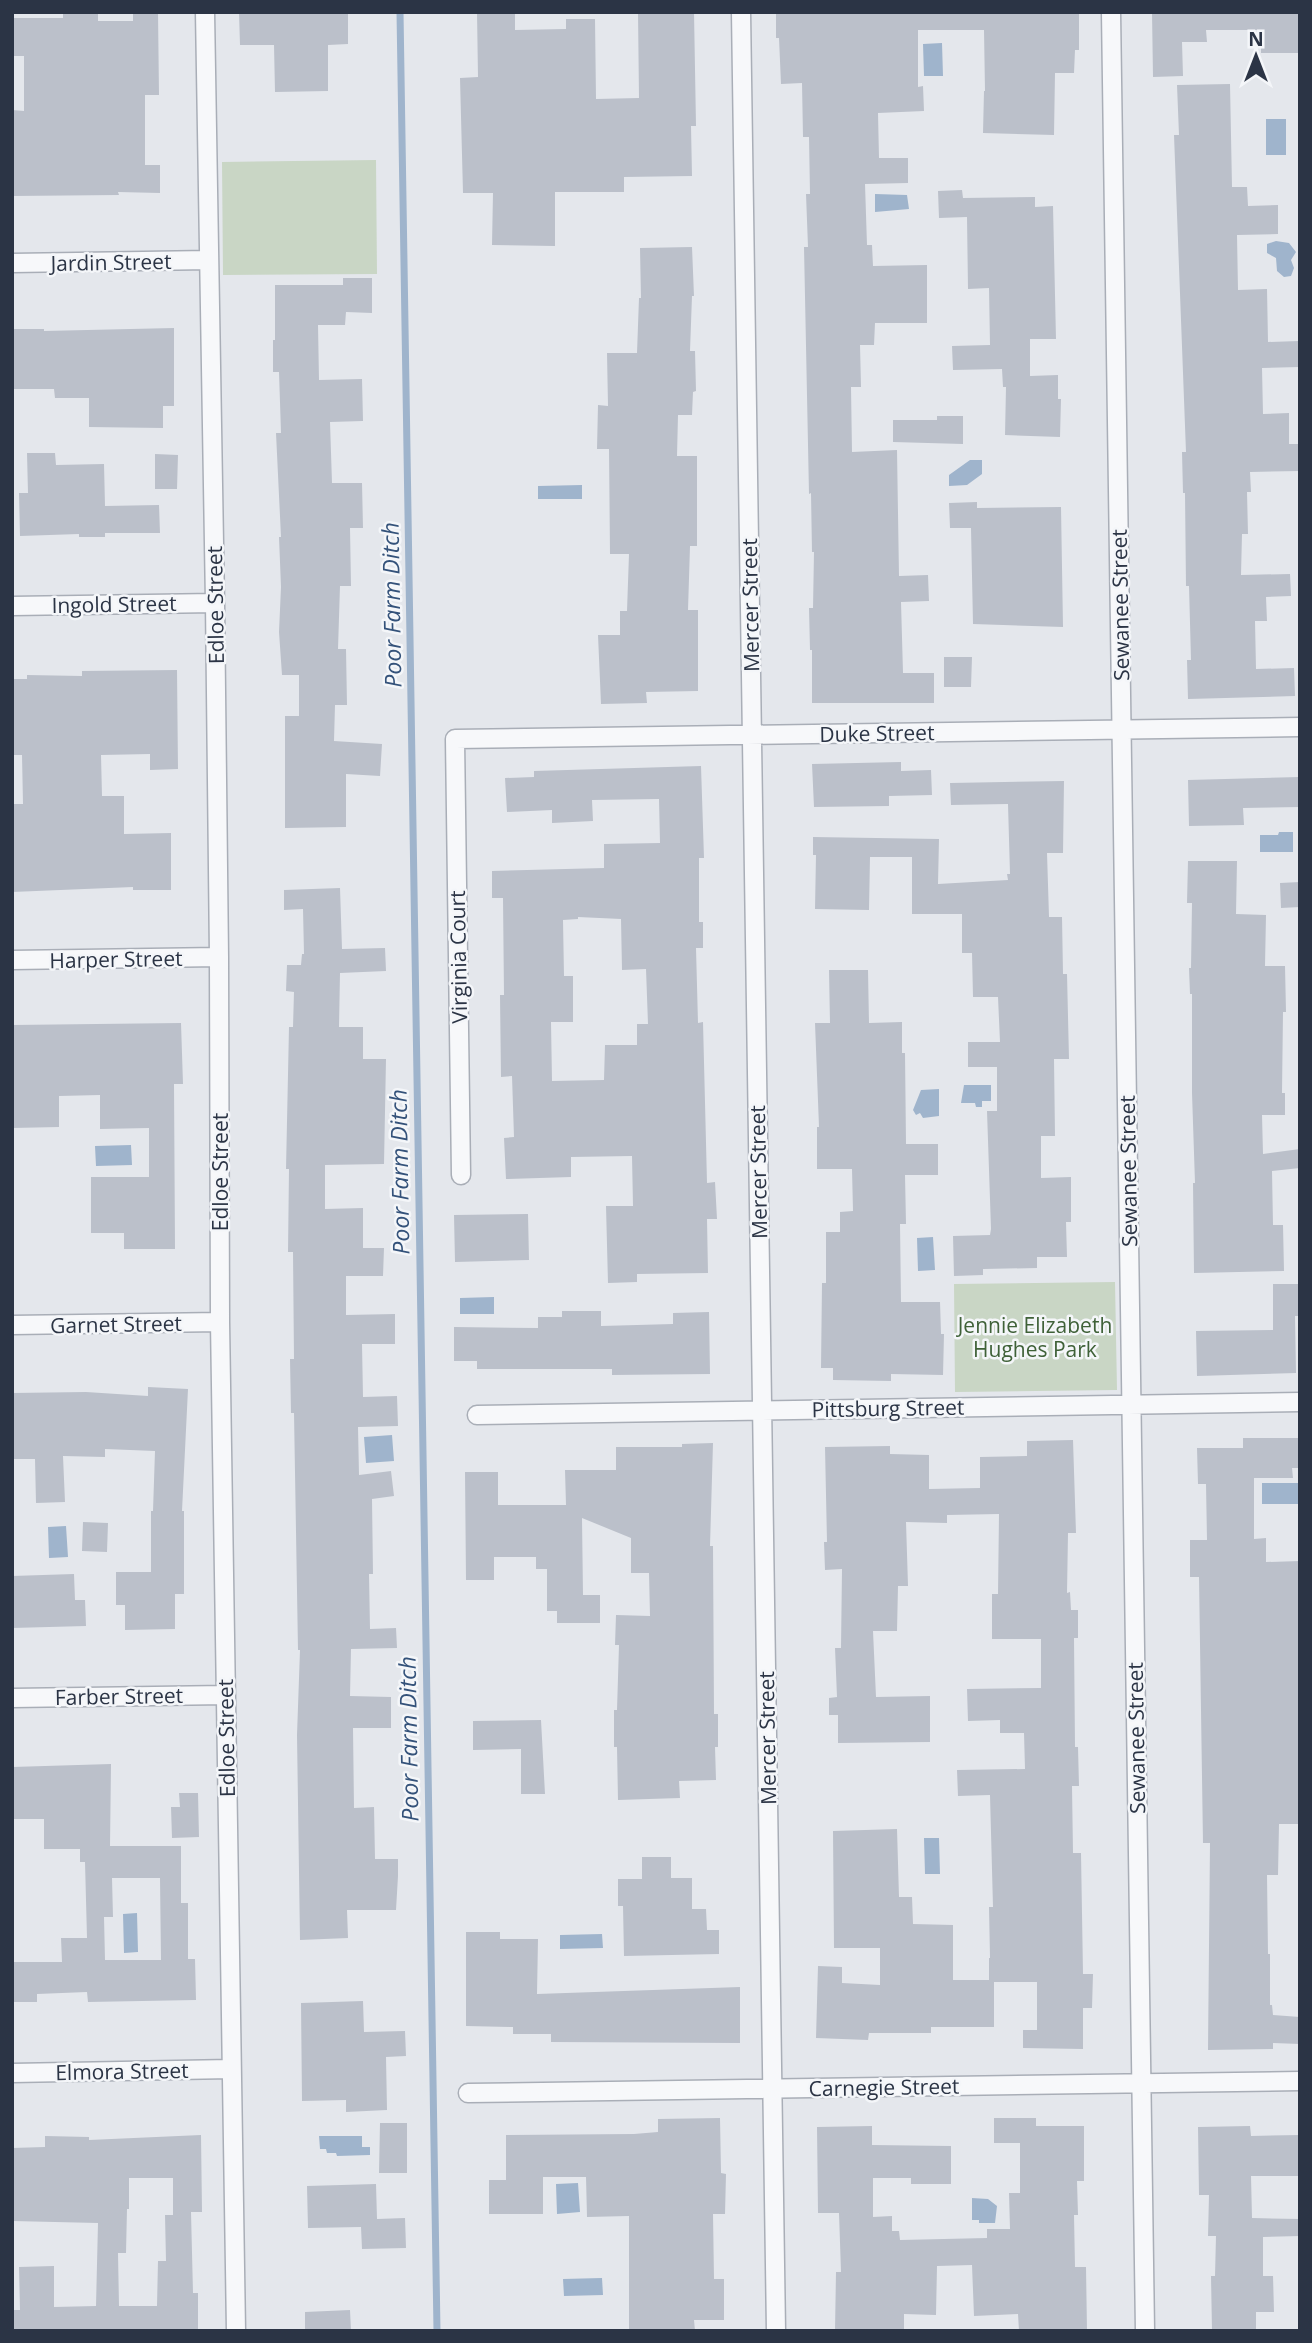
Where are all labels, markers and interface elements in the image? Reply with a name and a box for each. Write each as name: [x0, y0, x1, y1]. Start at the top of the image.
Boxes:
north arrow: [1221, 21, 1291, 91]
text: N: [1248, 26, 1264, 52]
street label: Jardin Street: [48, 247, 172, 277]
water label: Poor Farm Ditch: [374, 522, 408, 688]
street label: Sewanee Street: [1105, 529, 1135, 681]
street label: Mercer Street: [735, 538, 765, 672]
street label: Edloe Street: [200, 546, 230, 664]
street label: Ingold Street: [51, 589, 177, 619]
street label: Duke Street: [819, 718, 935, 748]
street label: Virginia Court: [443, 890, 473, 1024]
street label: Harper Street: [49, 944, 183, 974]
water label: Poor Farm Ditch: [382, 1089, 416, 1255]
street label: Sewanee Street: [1113, 1095, 1143, 1247]
street label: Mercer Street: [743, 1105, 773, 1239]
street label: Edloe Street: [206, 1113, 234, 1231]
street label: Garnet Street: [50, 1309, 182, 1339]
park label: Jennie Elizabeth Hughes Park: [956, 1311, 1112, 1363]
street label: Pittsburg Street: [811, 1393, 965, 1423]
water label: Poor Farm Ditch: [391, 1656, 425, 1822]
street label: Sewanee Street: [1121, 1662, 1151, 1814]
street label: Mercer Street: [752, 1671, 782, 1805]
street label: Edloe Street: [211, 1679, 241, 1797]
street label: Farber Street: [55, 1681, 183, 1711]
street label: Elmora Street: [55, 2056, 189, 2086]
street label: Carnegie Street: [808, 2072, 960, 2102]

